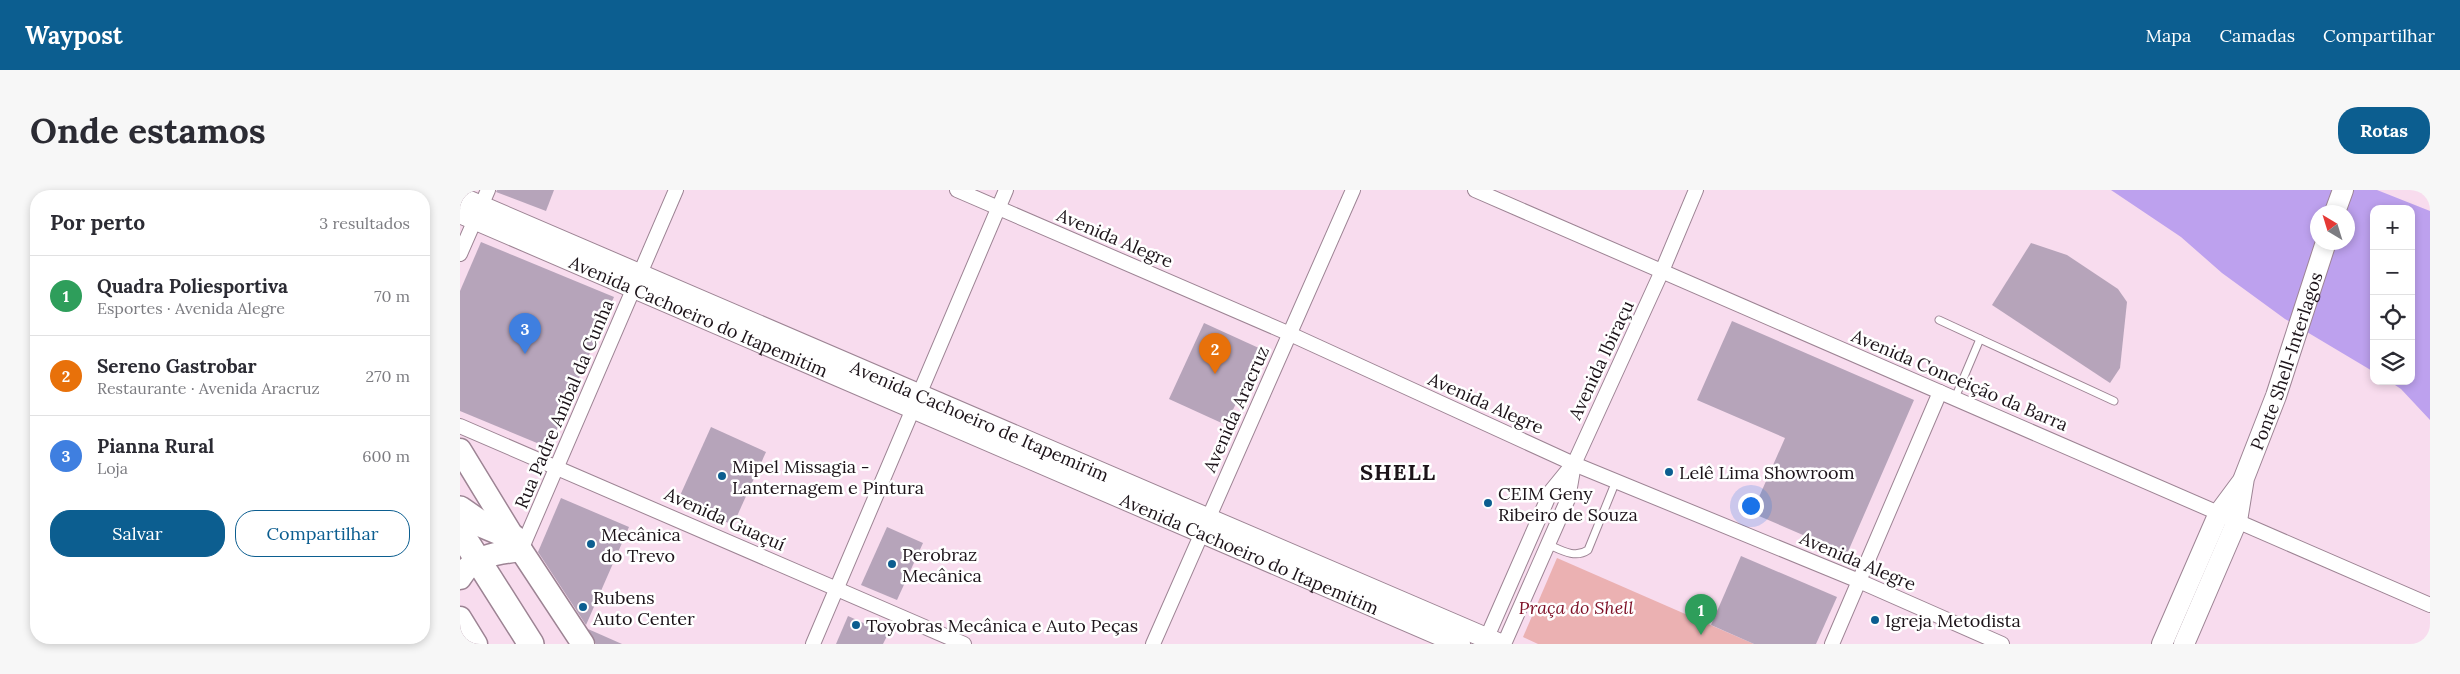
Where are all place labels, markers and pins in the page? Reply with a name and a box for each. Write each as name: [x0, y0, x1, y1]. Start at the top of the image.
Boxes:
pin: 3: [509, 313, 541, 354]
pin: 2: [1199, 333, 1231, 374]
place label: Mipel Missagia - Lanternagem e Pintura: [732, 455, 924, 499]
place label: Lelê Lima Showroom: [1679, 461, 1855, 484]
marker: Lelê Lima Showroom: [1663, 466, 1675, 478]
marker: Mipel Missagia - Lanternagem e Pintura: [716, 470, 728, 482]
place label: CEIM Geny Ribeiro de Souza: [1498, 482, 1638, 526]
marker: CEIM Geny Ribeiro de Souza: [1482, 497, 1494, 509]
place label: Mecânica do Trevo: [601, 523, 681, 567]
marker: Mecânica do Trevo: [585, 538, 597, 550]
place label: Perobraz Mecânica: [902, 543, 982, 587]
marker: Perobraz Mecânica: [886, 558, 898, 570]
place label: Rubens Auto Center: [592, 586, 695, 630]
pin: 1: [1685, 594, 1717, 635]
marker: Rubens Auto Center: [577, 601, 589, 613]
place label: Igreja Metodista: [1885, 609, 2021, 632]
place label: Toyobras Mecânica e Auto Peças: [866, 614, 1138, 637]
marker: Igreja Metodista: [1869, 614, 1881, 626]
marker: Toyobras Mecânica e Auto Peças: [850, 619, 862, 631]

